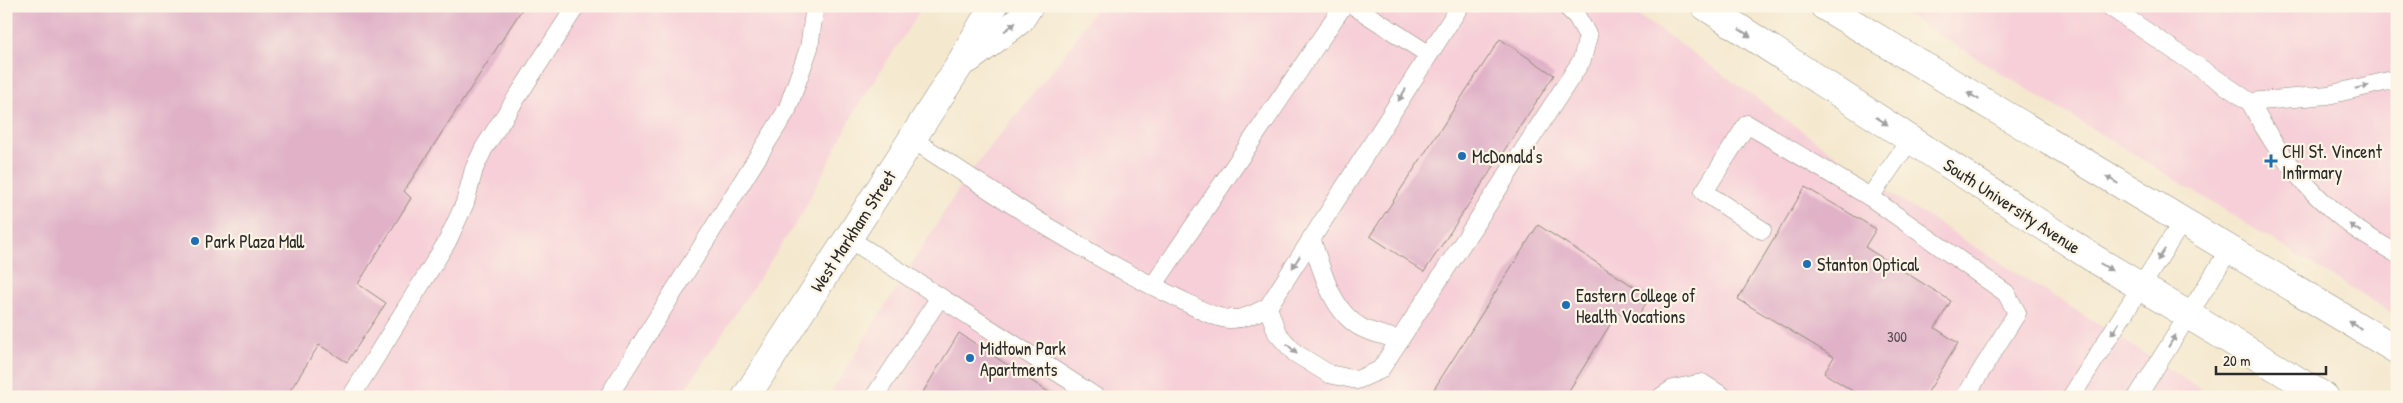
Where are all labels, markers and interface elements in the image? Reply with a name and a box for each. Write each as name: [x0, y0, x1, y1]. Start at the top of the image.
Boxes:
one-way arrow: [1003, 22, 1016, 33]
one-way arrow: [1739, 28, 1752, 38]
one-way arrow: [2355, 83, 2370, 91]
one-way arrow: [1397, 89, 1407, 102]
one-way arrow: [1967, 92, 1980, 101]
one-way arrow: [1875, 116, 1888, 126]
place label: CHI St. Vincent Infirmary: [2282, 139, 2383, 185]
place label: McDonald's: [1472, 144, 1542, 169]
marker: McDonald's: [1456, 150, 1468, 162]
street label: South University Avenue: [1939, 152, 2085, 260]
marker: CHI St. Vincent Infirmary: [2264, 154, 2278, 168]
street label: West Markham Street: [804, 165, 902, 297]
one-way arrow: [2106, 176, 2119, 185]
one-way arrow: [2349, 224, 2362, 233]
place label: Park Plaza Mall: [205, 229, 304, 254]
marker: Park Plaza Mall: [189, 235, 201, 247]
one-way arrow: [2156, 248, 2166, 262]
place label: Stanton Optical: [1817, 252, 1919, 277]
one-way arrow: [1292, 255, 1301, 269]
marker: Stanton Optical: [1801, 258, 1813, 270]
one-way arrow: [2100, 262, 2113, 271]
place label: Eastern College of Health Vocations: [1576, 283, 1696, 329]
marker: Eastern College of Health Vocations: [1560, 299, 1572, 311]
one-way arrow: [2348, 320, 2361, 329]
one-way arrow: [2110, 323, 2120, 336]
house number: 300: [1887, 326, 1907, 347]
one-way arrow: [2168, 335, 2177, 348]
place label: Midtown Park Apartments: [980, 336, 1066, 382]
one-way arrow: [1286, 342, 1298, 354]
scale bar: [2216, 343, 2326, 375]
text: 20 m: [2223, 350, 2250, 371]
marker: Midtown Park Apartments: [964, 352, 976, 364]

